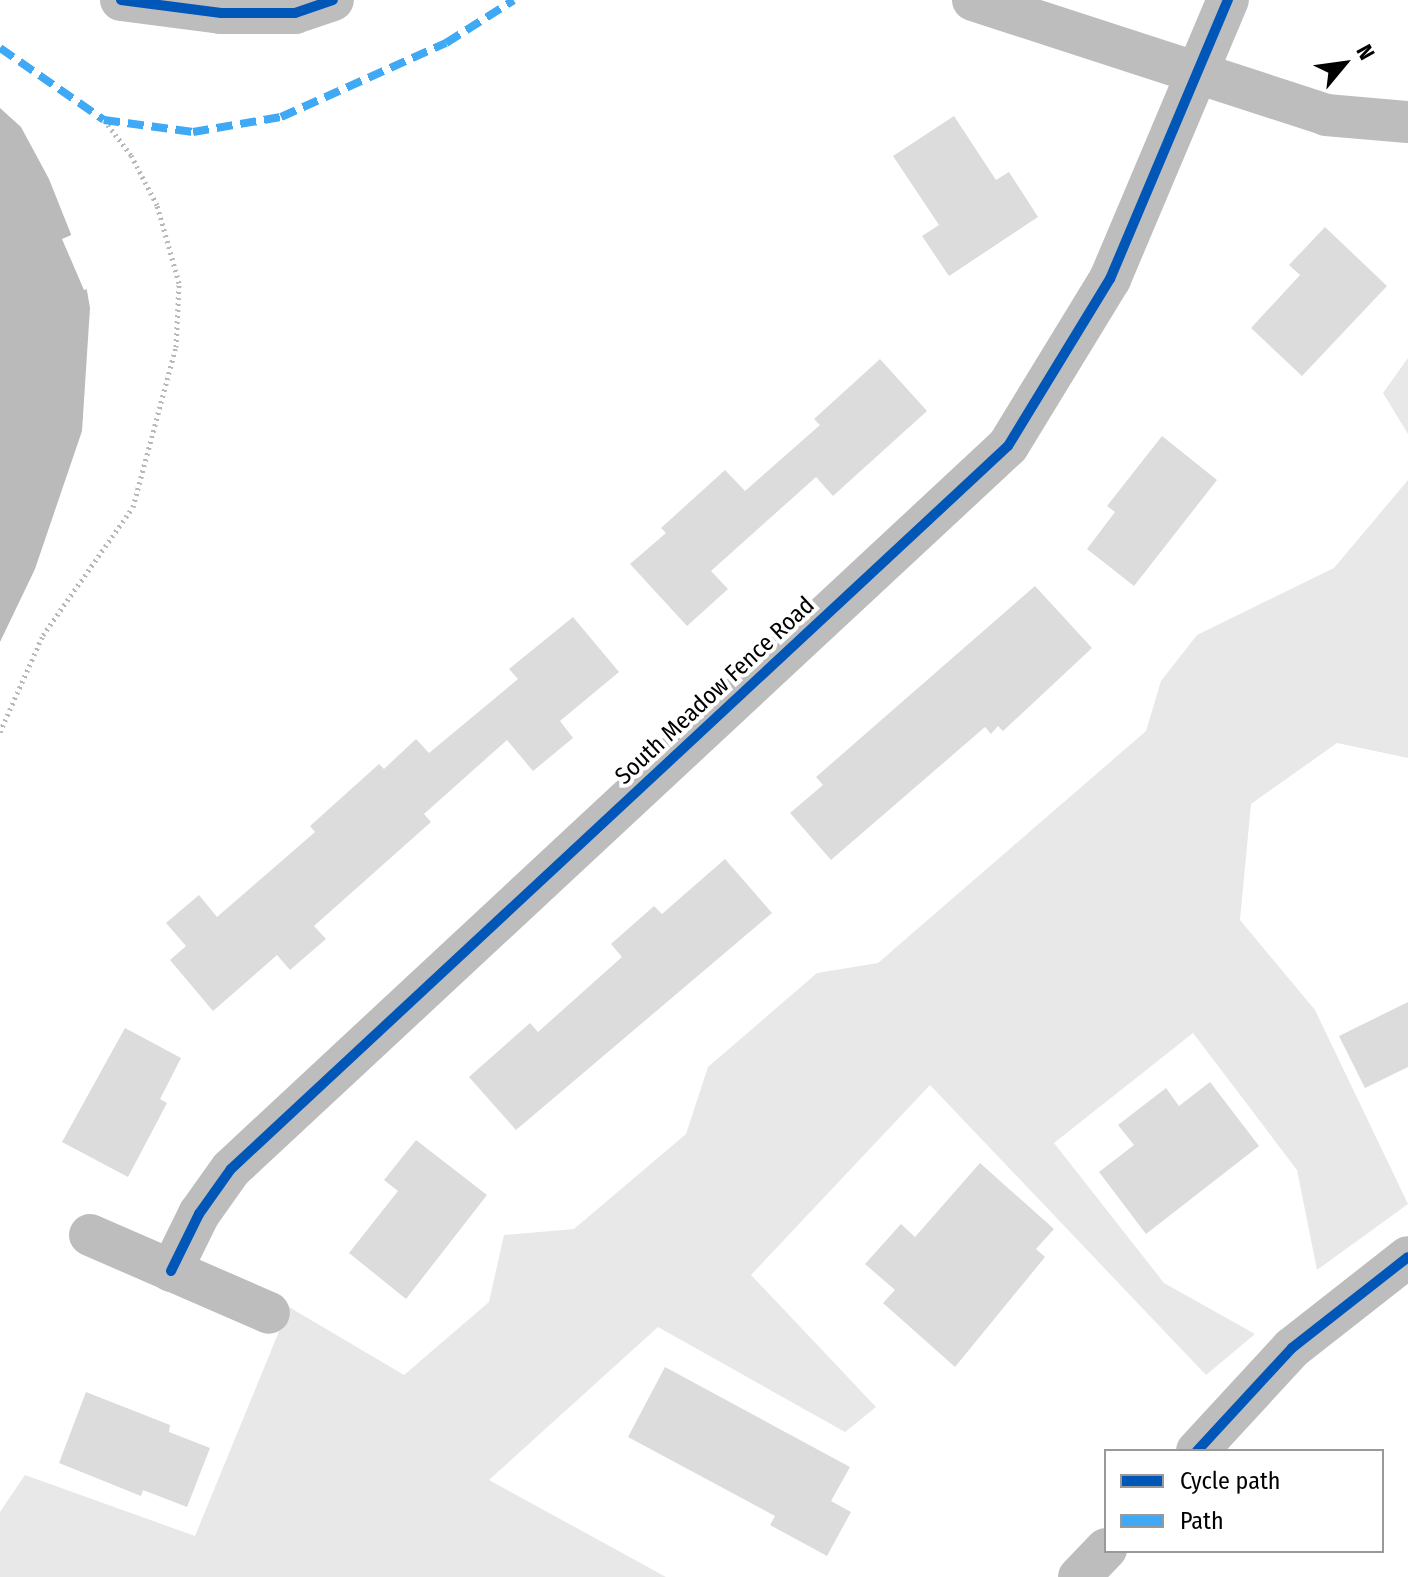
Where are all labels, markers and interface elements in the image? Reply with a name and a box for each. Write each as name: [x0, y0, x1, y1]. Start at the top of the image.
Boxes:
north arrow: [1304, 24, 1384, 104]
text: N: [1350, 40, 1380, 64]
street label: South Meadow Fence Road: [609, 591, 821, 791]
legend: [1104, 1449, 1384, 1553]
text: Cycle path: [1180, 1467, 1280, 1495]
text: Path: [1180, 1507, 1224, 1535]

